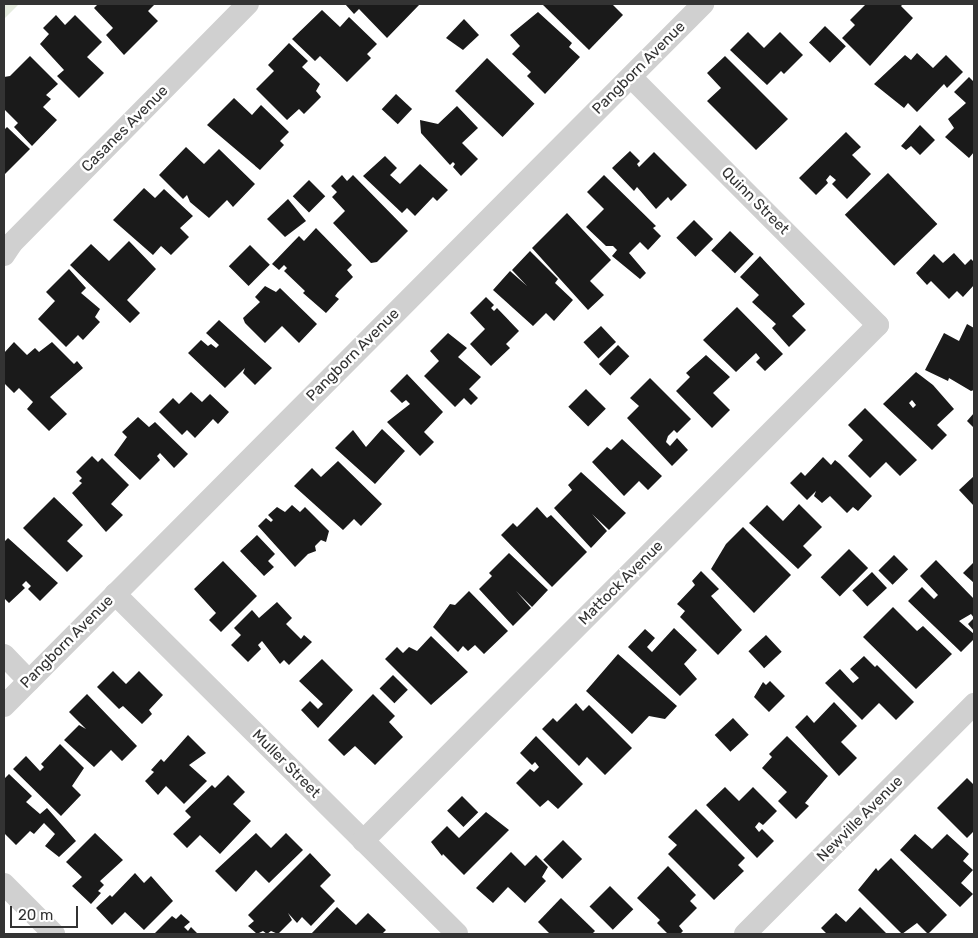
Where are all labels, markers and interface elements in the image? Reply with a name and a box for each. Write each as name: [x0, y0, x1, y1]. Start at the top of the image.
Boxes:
street label: Pangborn Avenue: [589, 18, 689, 118]
street label: Casanes Avenue: [78, 82, 172, 176]
street label: Quinn Street: [718, 164, 792, 238]
street label: Pangborn Avenue: [303, 305, 403, 405]
street label: Mattock Avenue: [575, 537, 667, 629]
street label: Pangborn Avenue: [17, 592, 117, 692]
street label: Muller Street: [248, 726, 324, 802]
street label: Newville Avenue: [813, 772, 907, 866]
scale bar: [12, 896, 80, 928]
text: 20 m: [18, 906, 53, 924]

